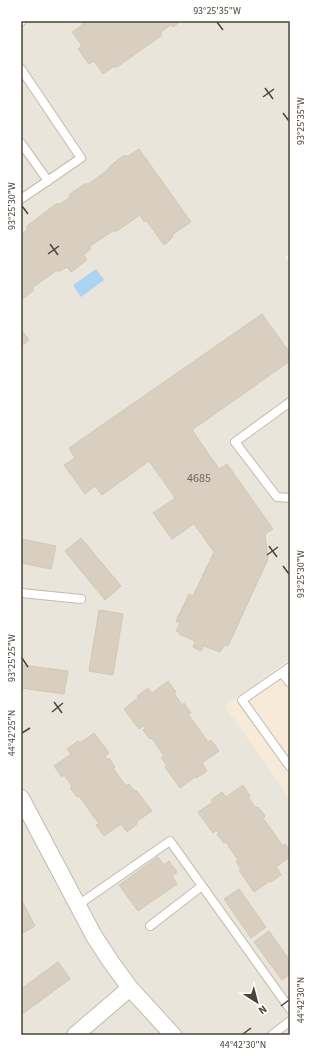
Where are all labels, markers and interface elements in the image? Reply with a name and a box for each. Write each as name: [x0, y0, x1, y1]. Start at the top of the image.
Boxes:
text: 93°25'35"W: [193, 4, 241, 18]
text: 93°25'35"W: [294, 97, 308, 145]
text: 93°25'30"W: [5, 182, 19, 230]
house number: 4685: [187, 470, 211, 487]
text: 93°25'30"W: [294, 550, 308, 598]
text: 93°25'25"W: [5, 634, 19, 682]
text: 44°42'25"N: [5, 710, 19, 756]
text: 44°42'30"N: [294, 977, 308, 1023]
north arrow: [237, 982, 277, 1022]
text: N: [255, 1001, 270, 1018]
text: 44°42'30"N: [220, 1038, 266, 1052]

